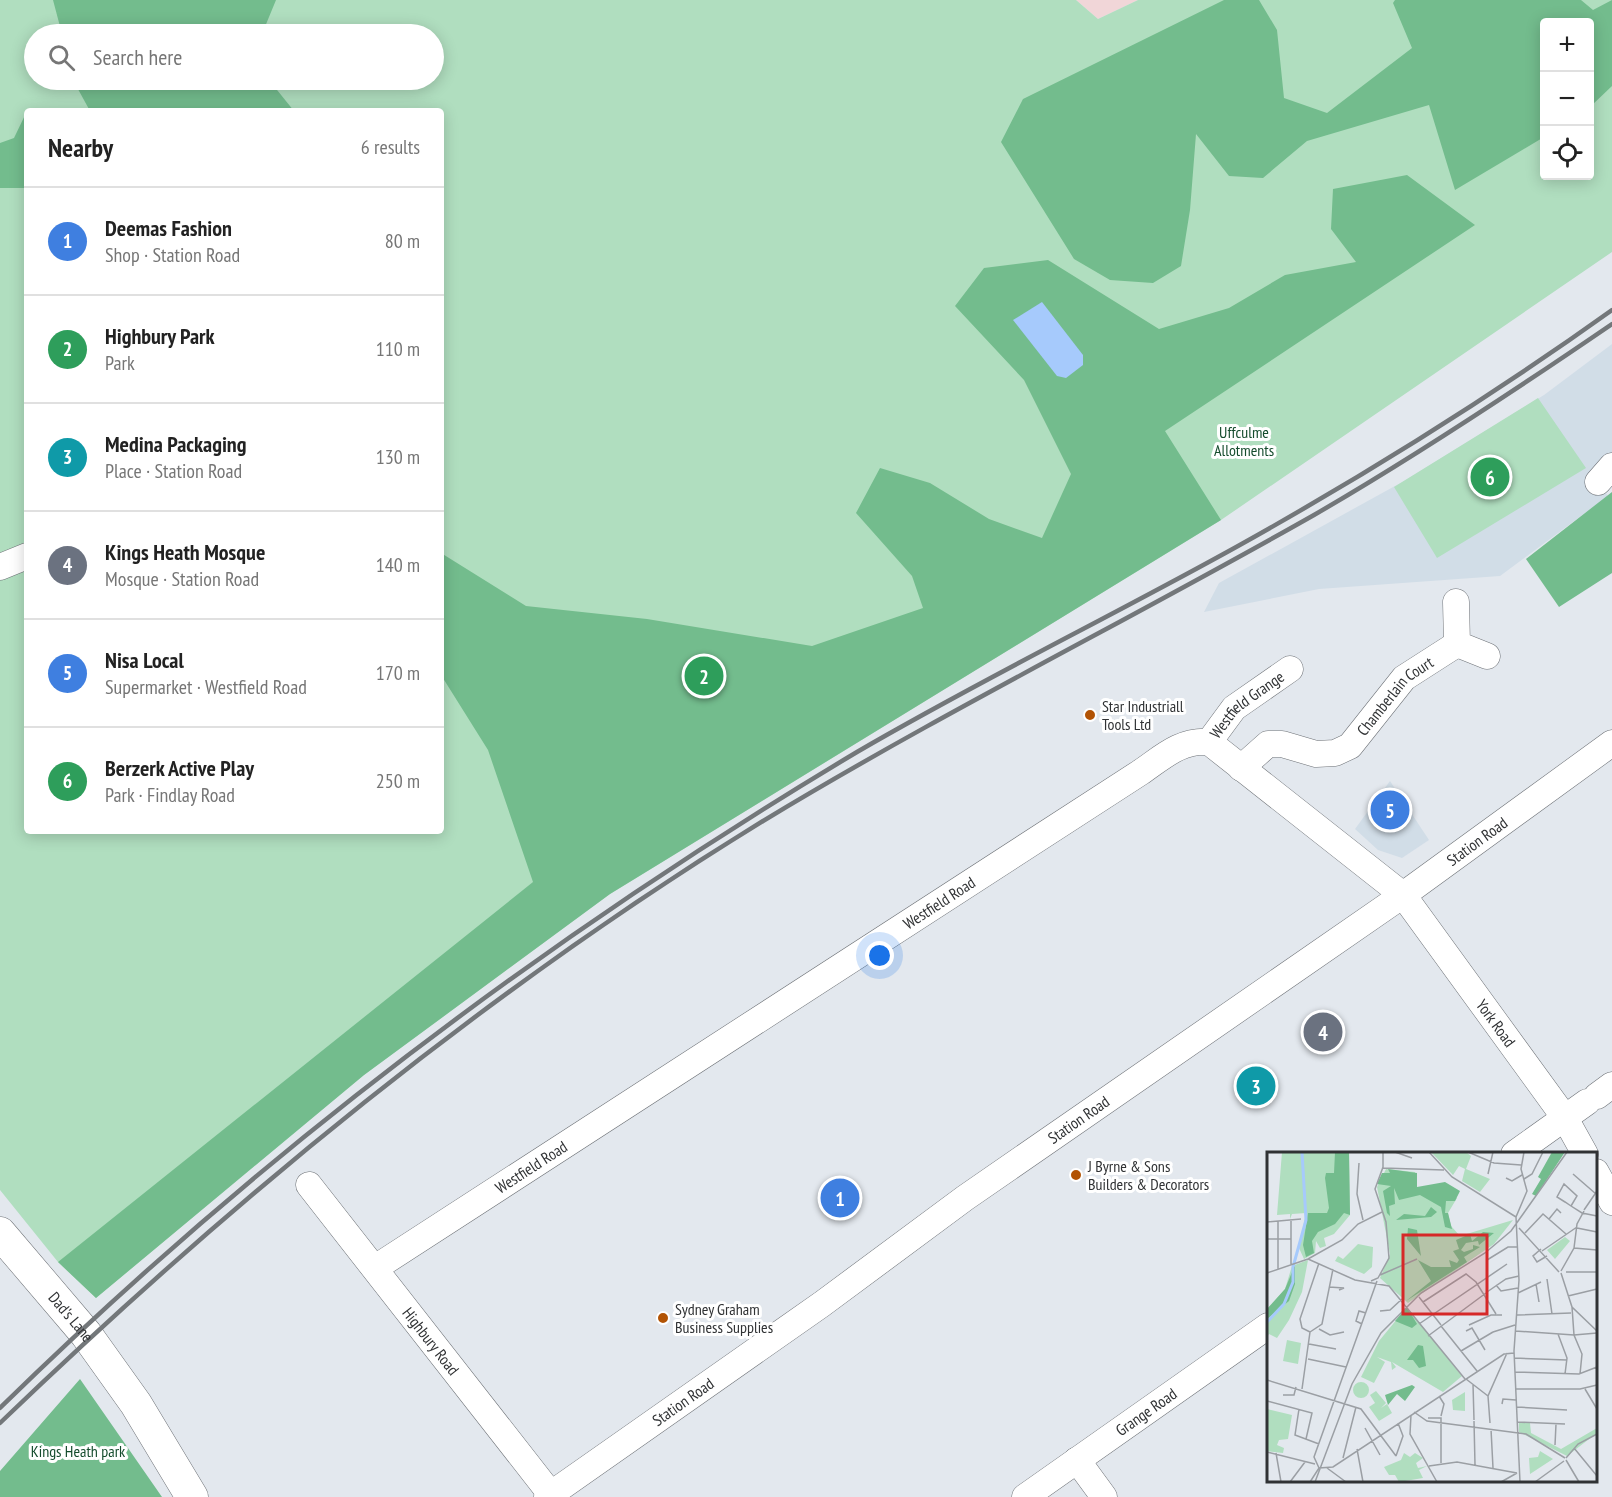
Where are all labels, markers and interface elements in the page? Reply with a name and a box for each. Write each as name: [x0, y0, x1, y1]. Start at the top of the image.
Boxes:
map controls: [1540, 18, 1594, 180]
button: +: [1540, 18, 1594, 72]
search box: [24, 24, 444, 90]
icon: search: [45, 41, 78, 74]
text: Search here: [93, 43, 182, 71]
button: −: [1540, 72, 1594, 126]
button: locate: [1540, 126, 1594, 180]
text: Nearby: [48, 131, 113, 164]
text: 6 results: [361, 134, 420, 160]
text: Deemas Fashion: [105, 214, 232, 242]
text: 1: [63, 228, 72, 254]
text: 80 m: [385, 228, 420, 254]
text: Shop · Station Road: [105, 242, 240, 268]
text: Highbury Park: [105, 322, 215, 350]
text: 2: [63, 336, 72, 362]
text: 110 m: [376, 336, 420, 362]
text: Park: [105, 350, 135, 376]
park label: Uffculme Allotments: [1214, 422, 1274, 460]
text: Medina Packaging: [105, 430, 246, 458]
text: 3: [63, 444, 72, 470]
text: 130 m: [376, 444, 420, 470]
pin: 6: [1470, 454, 1510, 500]
text: Place · Station Road: [105, 458, 242, 484]
text: Kings Heath Mosque: [105, 538, 265, 566]
text: 4: [63, 552, 72, 578]
text: 140 m: [376, 552, 420, 578]
text: Mosque · Station Road: [105, 566, 259, 592]
text: Nisa Local: [105, 646, 184, 674]
street label: Chamberlain Court: [1352, 652, 1437, 739]
pin: 2: [684, 654, 724, 698]
text: 5: [63, 660, 72, 686]
text: 170 m: [376, 660, 420, 686]
street label: Westfield Grange: [1205, 666, 1288, 742]
text: Supermarket · Westfield Road: [105, 674, 307, 700]
place label: Star Industriall Tools Ltd: [1102, 696, 1184, 734]
marker: Star Industriall Tools Ltd: [1083, 708, 1097, 722]
text: Berzerk Active Play: [105, 754, 254, 782]
text: 6: [63, 768, 72, 794]
text: 250 m: [376, 768, 420, 794]
text: Park · Findlay Road: [105, 782, 235, 808]
pin: 5: [1370, 788, 1410, 832]
street label: Station Road: [1443, 812, 1511, 870]
street label: Westfield Road: [899, 872, 979, 933]
your location: [865, 941, 894, 970]
street label: York Road: [1472, 995, 1520, 1051]
pin: 4: [1304, 1010, 1342, 1054]
pin: 3: [1236, 1064, 1276, 1108]
street label: Station Road: [1044, 1091, 1113, 1148]
street label: Westfield Road: [491, 1136, 571, 1197]
inset map: [1267, 1152, 1597, 1482]
place label: J Byrne & Sons Builders & Decorators: [1087, 1156, 1209, 1194]
marker: J Byrne & Sons Builders & Decorators: [1069, 1168, 1083, 1182]
pin: 1: [820, 1176, 860, 1220]
street label: Dad's Lane: [45, 1288, 98, 1345]
place label: Sydney Graham Business Supplies: [675, 1299, 773, 1337]
street label: Highbury Road: [398, 1303, 464, 1379]
marker: Sydney Graham Business Supplies: [656, 1311, 670, 1325]
street label: Station Road: [648, 1373, 717, 1430]
street label: Grange Road: [1112, 1383, 1180, 1440]
park label: Kings Heath park: [31, 1441, 126, 1461]

